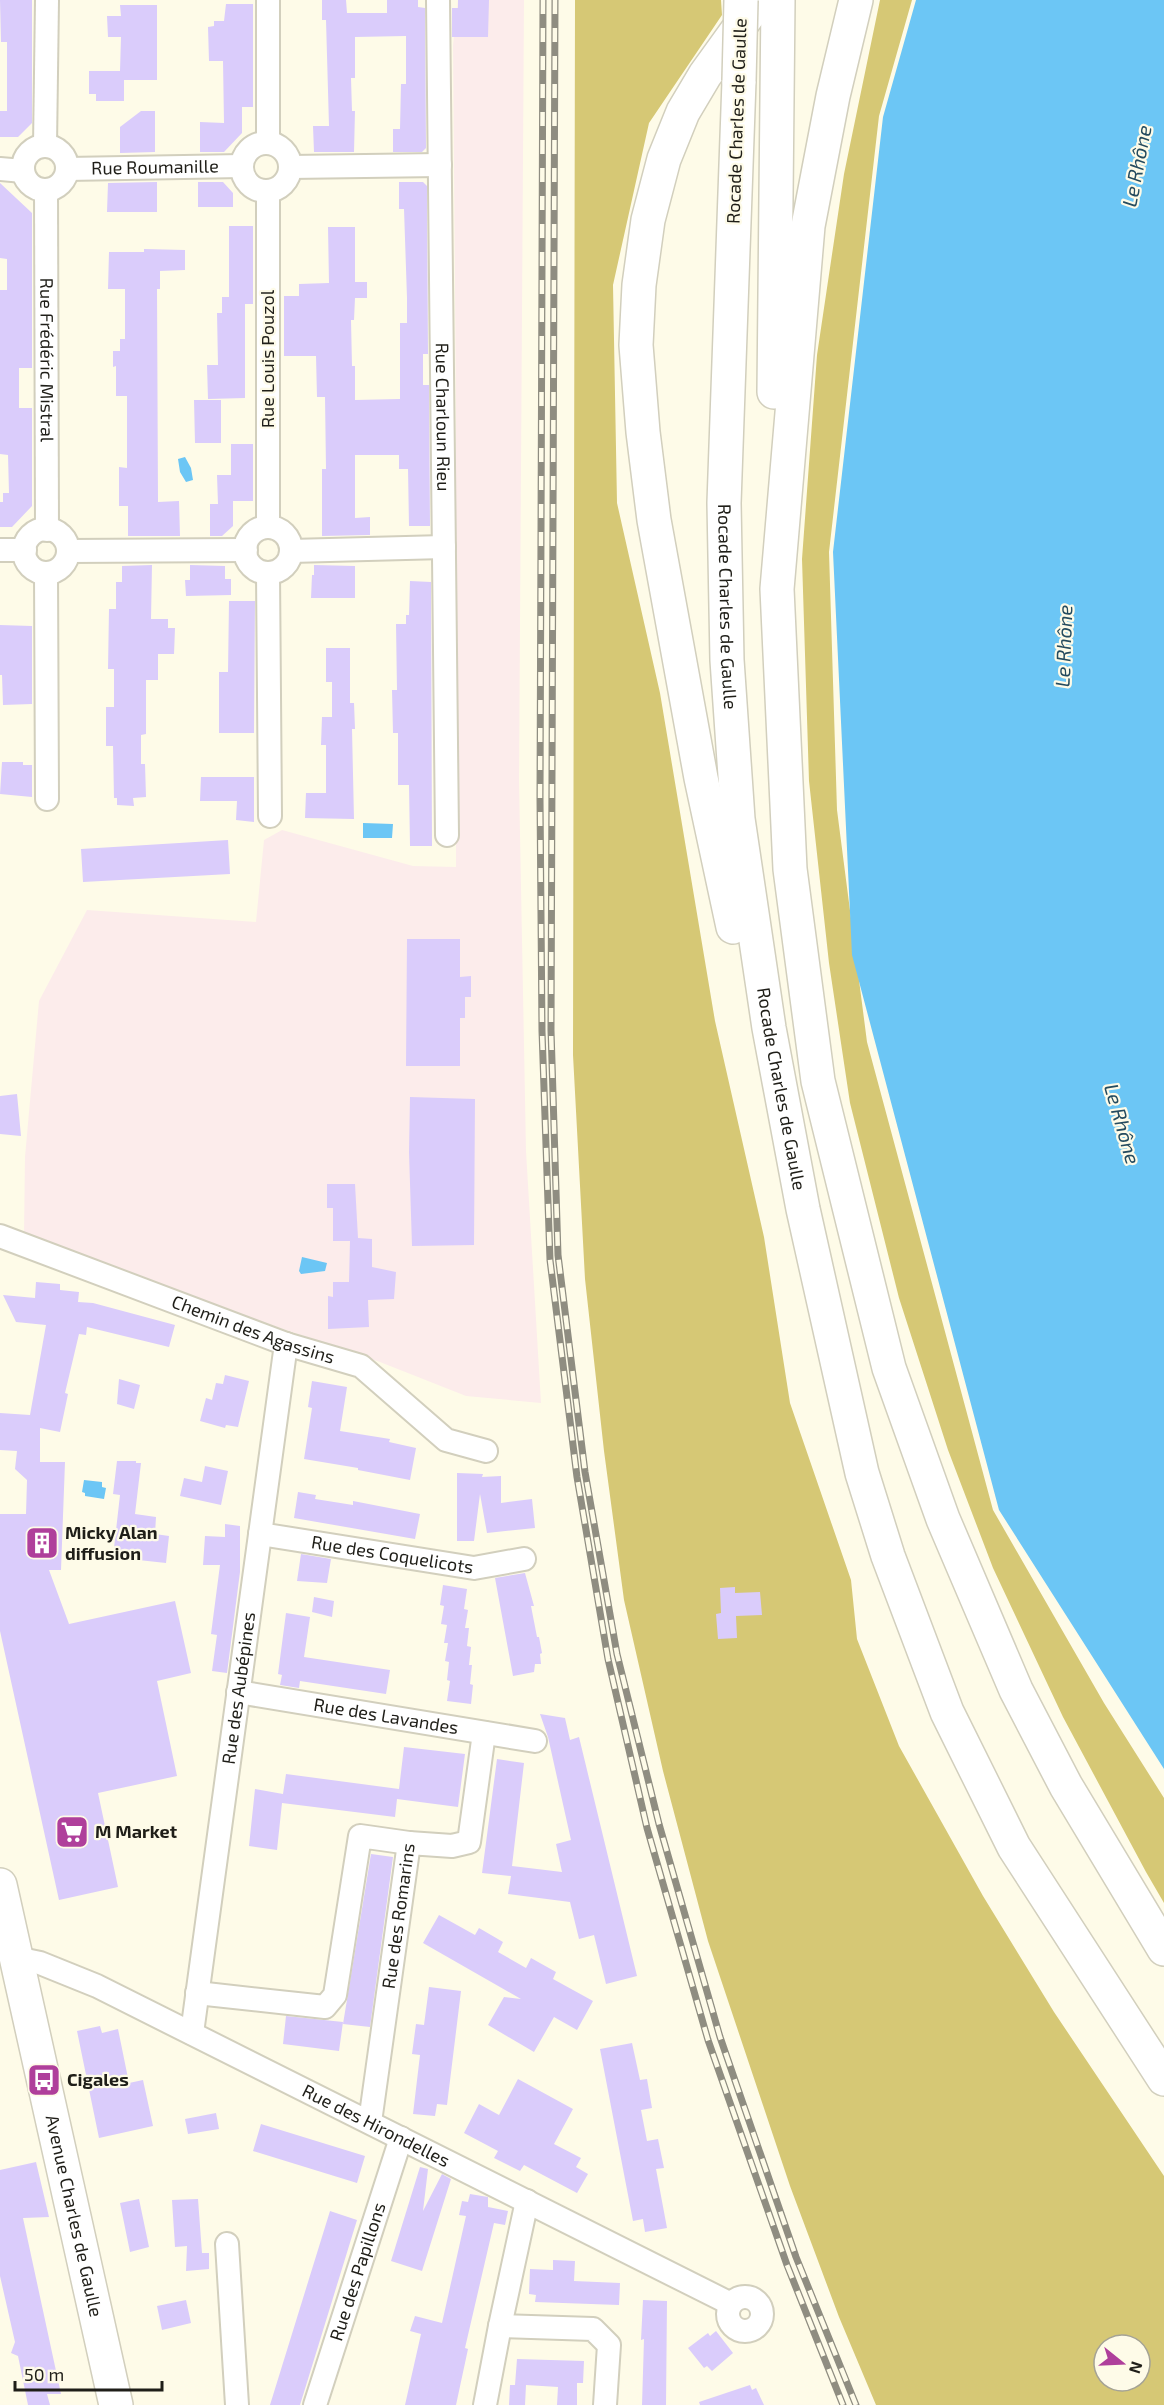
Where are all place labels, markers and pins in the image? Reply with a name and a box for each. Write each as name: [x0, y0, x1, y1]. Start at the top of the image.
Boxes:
place label: Micky Alan diffusion: [65, 1521, 158, 1564]
building icon: Micky Alan diffusion: [24, 1525, 60, 1561]
supermarket icon: M Market: [54, 1814, 90, 1850]
place label: M Market: [95, 1820, 178, 1842]
bus stop icon: Cigales: [26, 2062, 62, 2098]
place label: Cigales: [67, 2068, 129, 2090]

